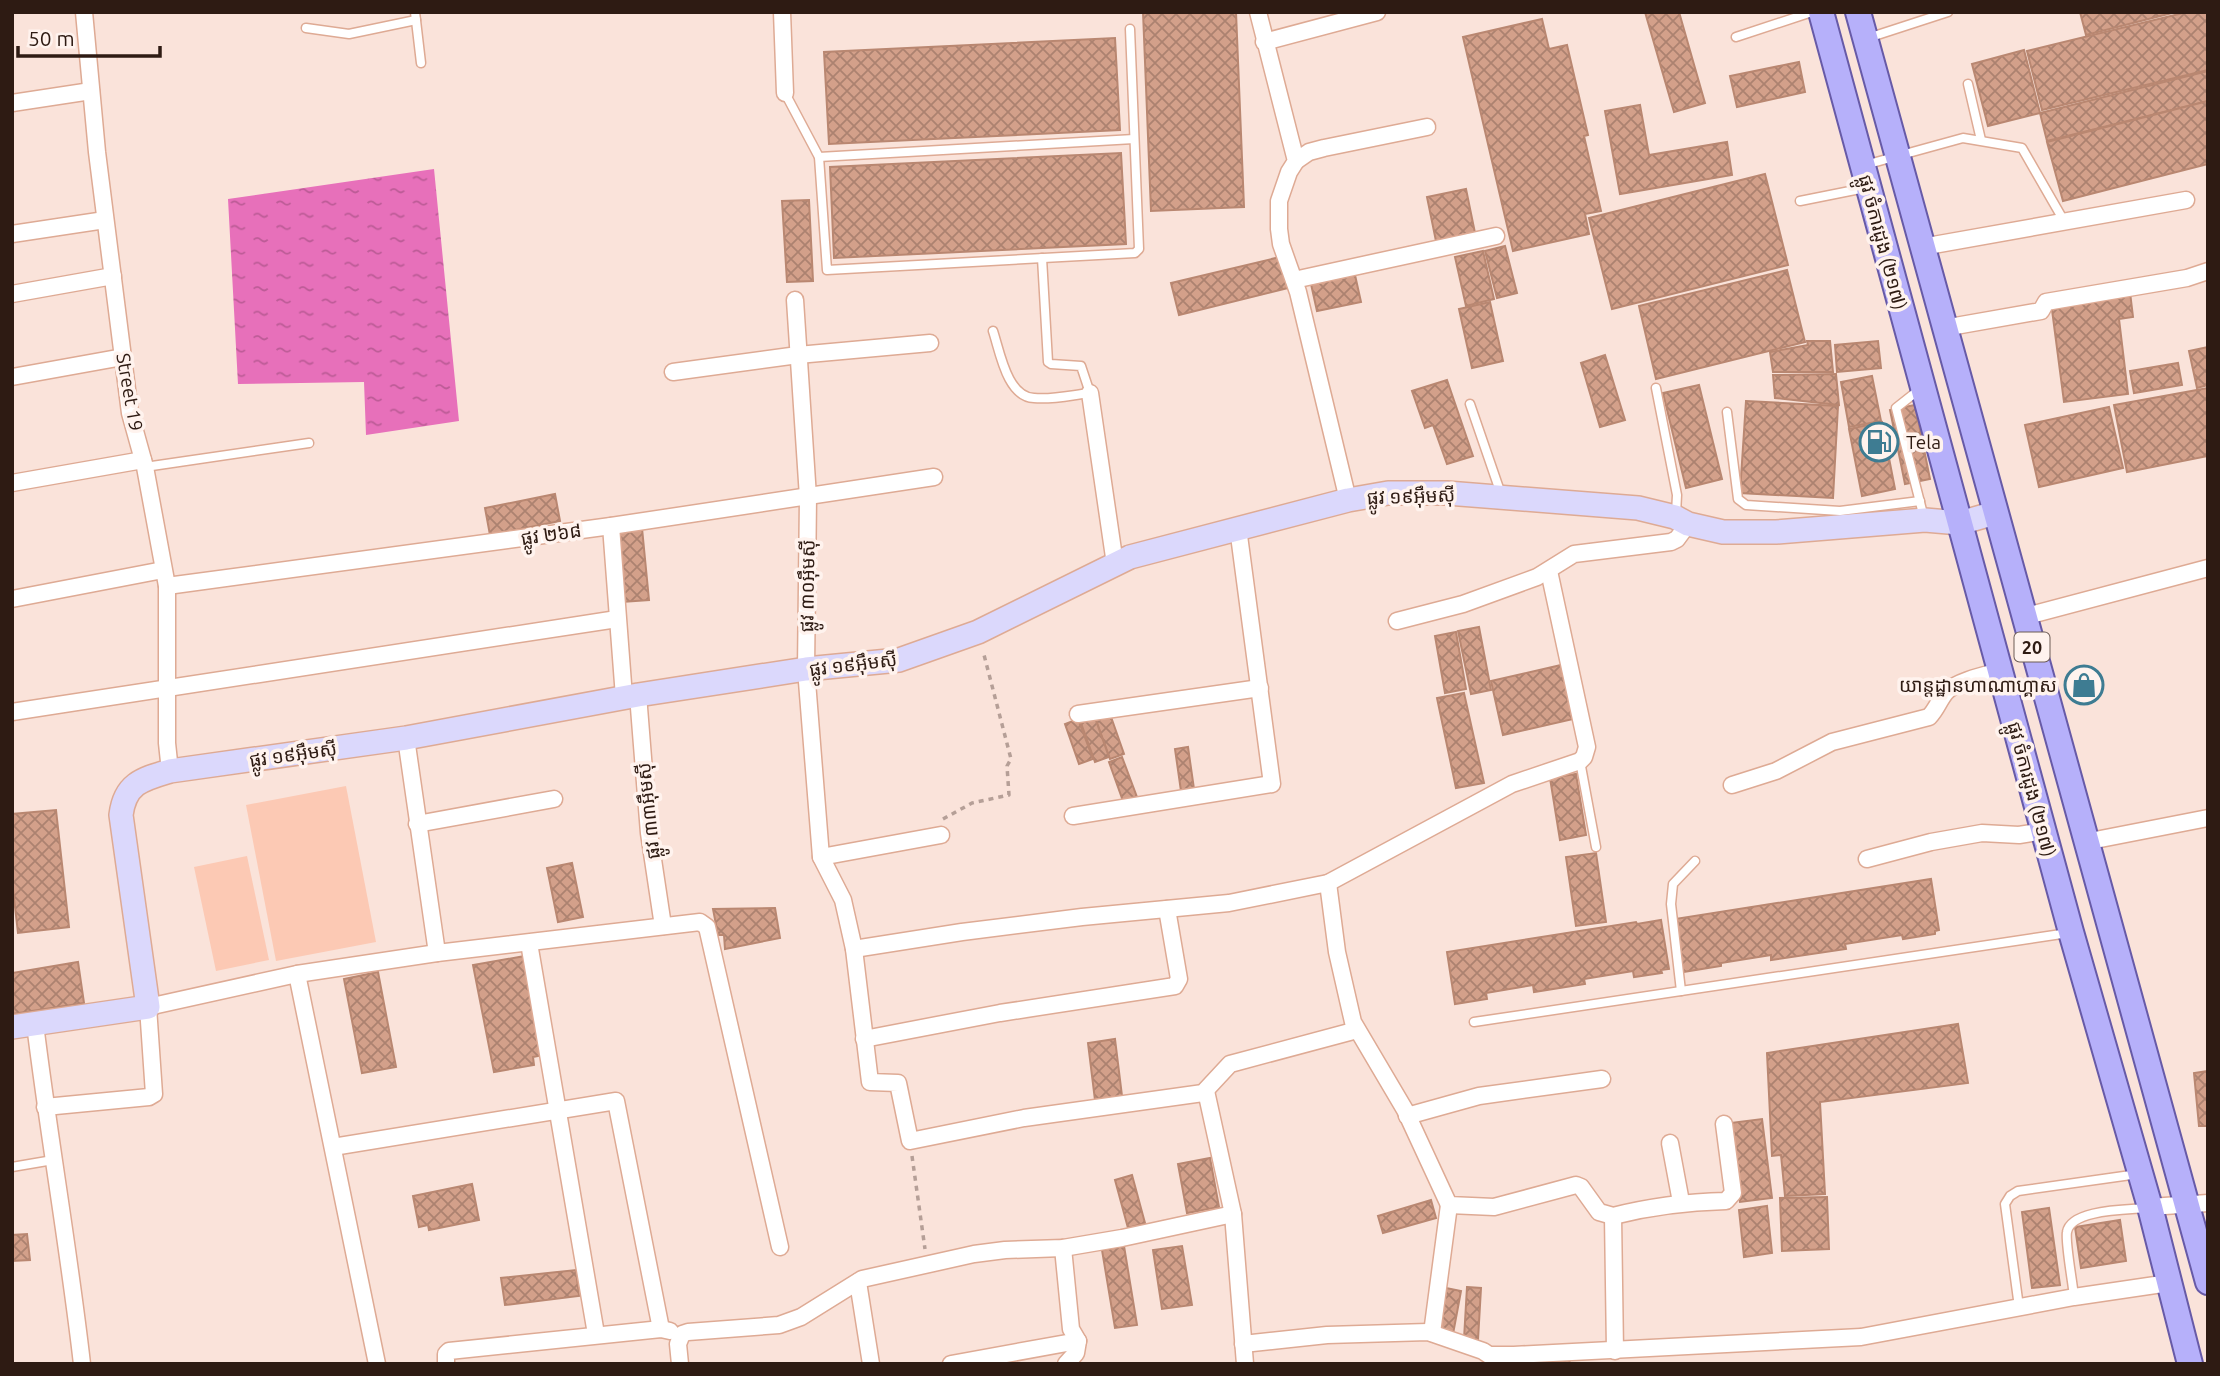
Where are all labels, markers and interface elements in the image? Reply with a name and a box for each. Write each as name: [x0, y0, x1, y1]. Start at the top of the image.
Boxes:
scale bar: [18, 14, 159, 58]
text: 50 m: [28, 26, 75, 50]
street label: ផ្លូវ ចំការដូង (២១៧): [1848, 172, 1912, 314]
street label: Street 19: [112, 351, 148, 433]
fuel station icon: Tela: [1858, 421, 1900, 463]
place label: Tela: [1906, 431, 1941, 453]
street label: ផ្លូវ ១៩អ៊ឹមស៊ី: [1366, 483, 1456, 515]
street label: ផ្លូវ ២៦៨: [519, 519, 584, 556]
street label: ផ្លូវ ៣០អ៊ឹមស៊ី: [795, 539, 825, 633]
road number: 20: [2014, 632, 2050, 662]
street label: ផ្លូវ ១៩អ៊ឹមស៊ី: [808, 648, 899, 687]
shop icon: យាន្ដដ្ឋានហាណាហ្គាស: [2063, 664, 2105, 706]
place label: យាន្ដដ្ឋានហាណាហ្គាស: [1899, 674, 2057, 697]
street label: ផ្លូវ ចំការដូង (២១៧): [1997, 719, 2061, 861]
street label: ផ្លូវ ១៩អ៊ឹមស៊ី: [248, 737, 339, 778]
street label: ផ្លូវ ៣៣អ៊ឹមស៊ី: [632, 761, 671, 860]

